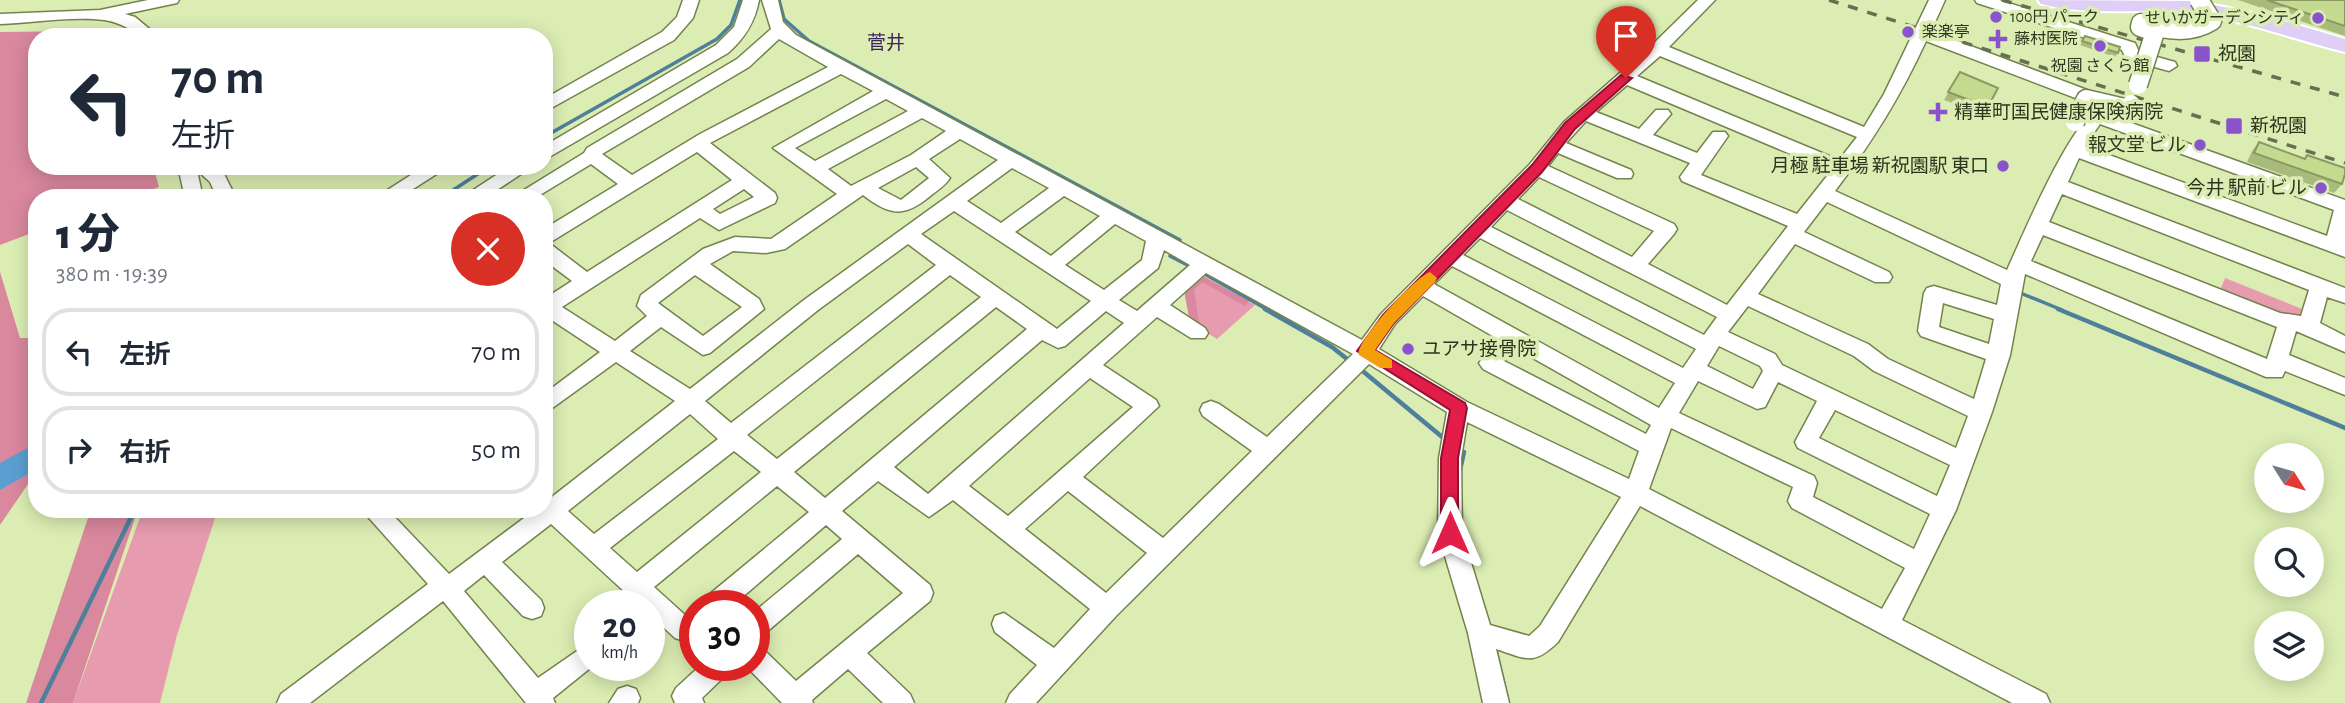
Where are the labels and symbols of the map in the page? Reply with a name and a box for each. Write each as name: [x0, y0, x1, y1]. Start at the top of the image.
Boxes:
pin: [1596, 6, 1656, 78]
marker: 100円 パーク: [1988, 9, 2004, 25]
place label: 100円 パーク: [2010, 9, 2099, 25]
place label: せいかガーデンシティ: [2145, 9, 2304, 26]
marker: せいかガーデンシティ: [2310, 10, 2326, 26]
place label: 楽楽亭: [1922, 23, 1970, 40]
marker: 楽楽亭: [1900, 24, 1916, 40]
marker: 藤村医院: [1988, 29, 2008, 49]
place label: 藤村医院: [2014, 30, 2078, 47]
district label: 菅井: [867, 32, 905, 53]
marker: 祝園 さくら館: [2092, 38, 2108, 54]
place label: 祝園: [2218, 43, 2256, 64]
marker: 祝園: [2192, 44, 2212, 64]
place label: 祝園 さくら館: [2051, 58, 2149, 74]
place label: 精華町国民健康保険病院: [1954, 101, 2163, 122]
marker: 精華町国民健康保険病院: [1928, 102, 1948, 122]
place label: 新祝園: [2250, 115, 2307, 136]
marker: 新祝園: [2224, 116, 2244, 136]
place label: 報文堂 ビル: [2088, 134, 2186, 155]
marker: 報文堂 ビル: [2192, 137, 2208, 153]
place label: 月極 駐車場 新祝園駅 東口: [1771, 155, 1989, 176]
marker: 月極 駐車場 新祝園駅 東口: [1995, 158, 2011, 174]
place label: 今井 駅前 ビル: [2187, 177, 2307, 198]
marker: 今井 駅前 ビル: [2313, 180, 2329, 196]
place label: ユアサ接骨院: [1422, 339, 1536, 359]
marker: ユアサ接骨院: [1400, 341, 1416, 357]
north arrow: [2254, 443, 2324, 513]
position arrow: [1413, 496, 1487, 570]
speed limit sign: 30: [679, 590, 770, 681]

